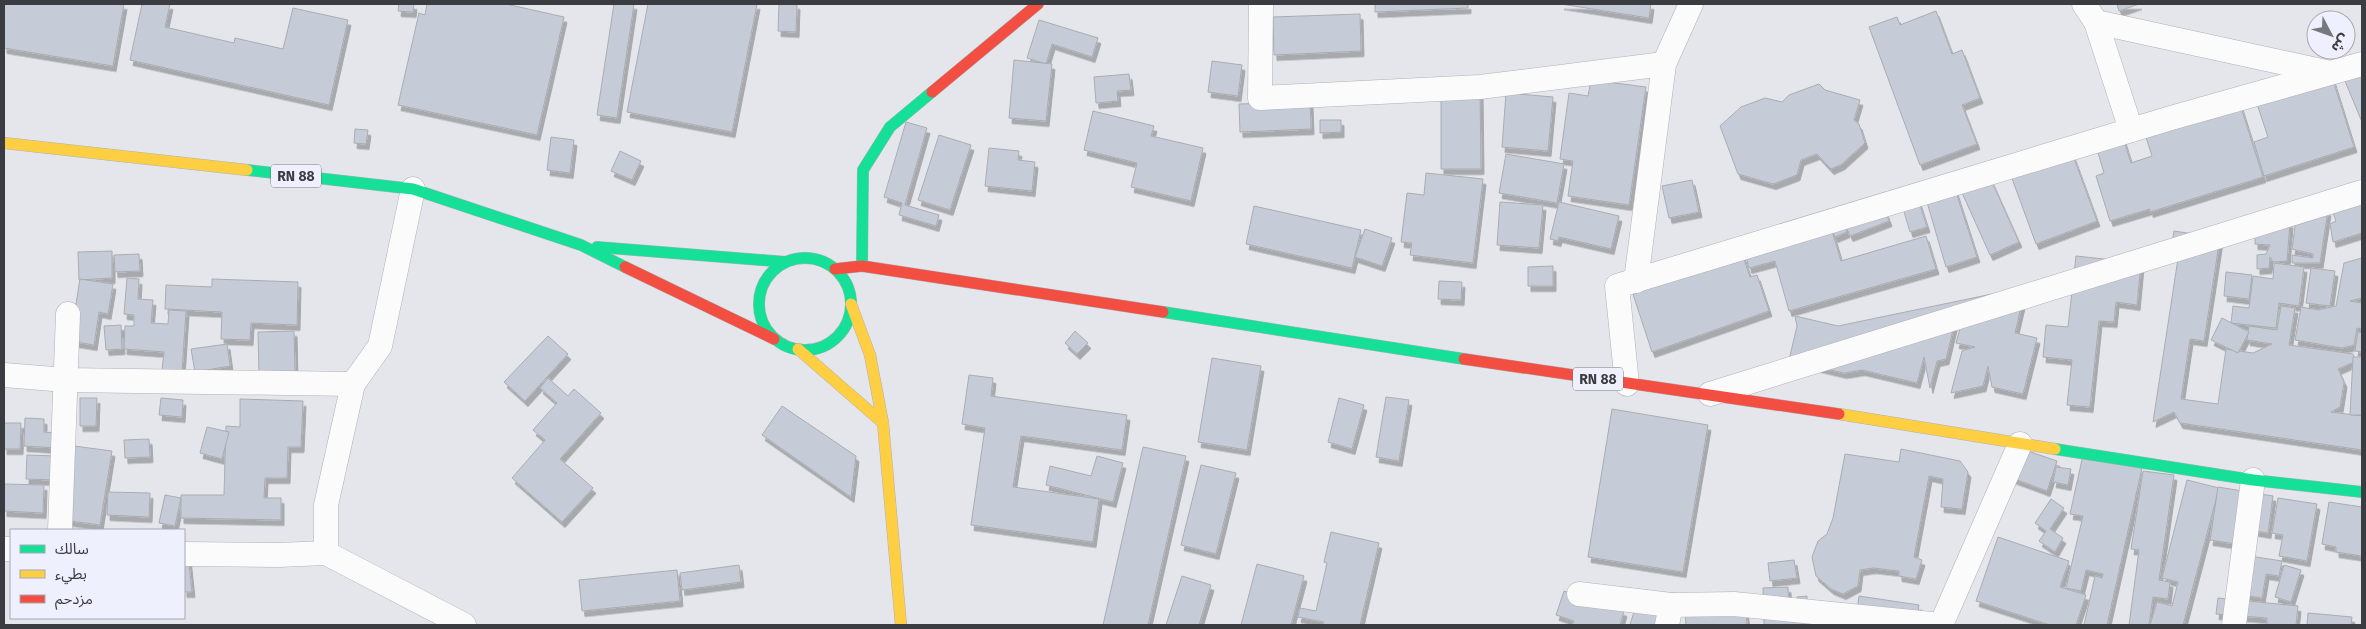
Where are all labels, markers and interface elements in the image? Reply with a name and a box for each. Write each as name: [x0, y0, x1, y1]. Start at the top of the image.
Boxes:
north arrow: [2306, 10, 2356, 60]
text: ش: [2328, 30, 2353, 56]
road number: RN 88: [271, 165, 321, 188]
road number: RN 88: [1573, 368, 1623, 390]
legend: [10, 529, 185, 619]
text: سالك: [55, 540, 89, 558]
text: بطيء: [55, 565, 87, 585]
text: مزدحم: [55, 590, 93, 610]

